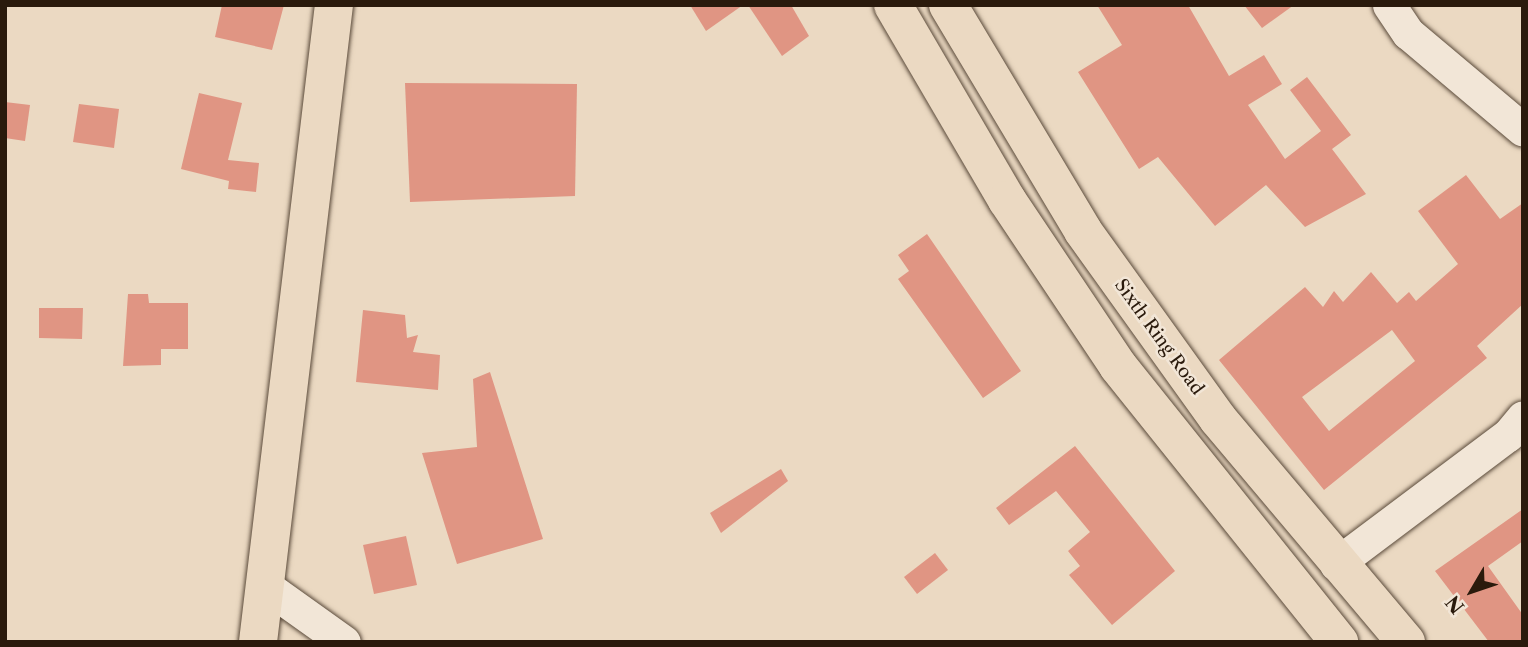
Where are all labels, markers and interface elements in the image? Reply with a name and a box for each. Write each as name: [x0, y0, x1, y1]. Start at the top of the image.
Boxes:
street label: Sixth Ring Road: [1110, 275, 1208, 399]
north arrow: [1437, 556, 1507, 626]
text: N: [1441, 591, 1469, 618]

